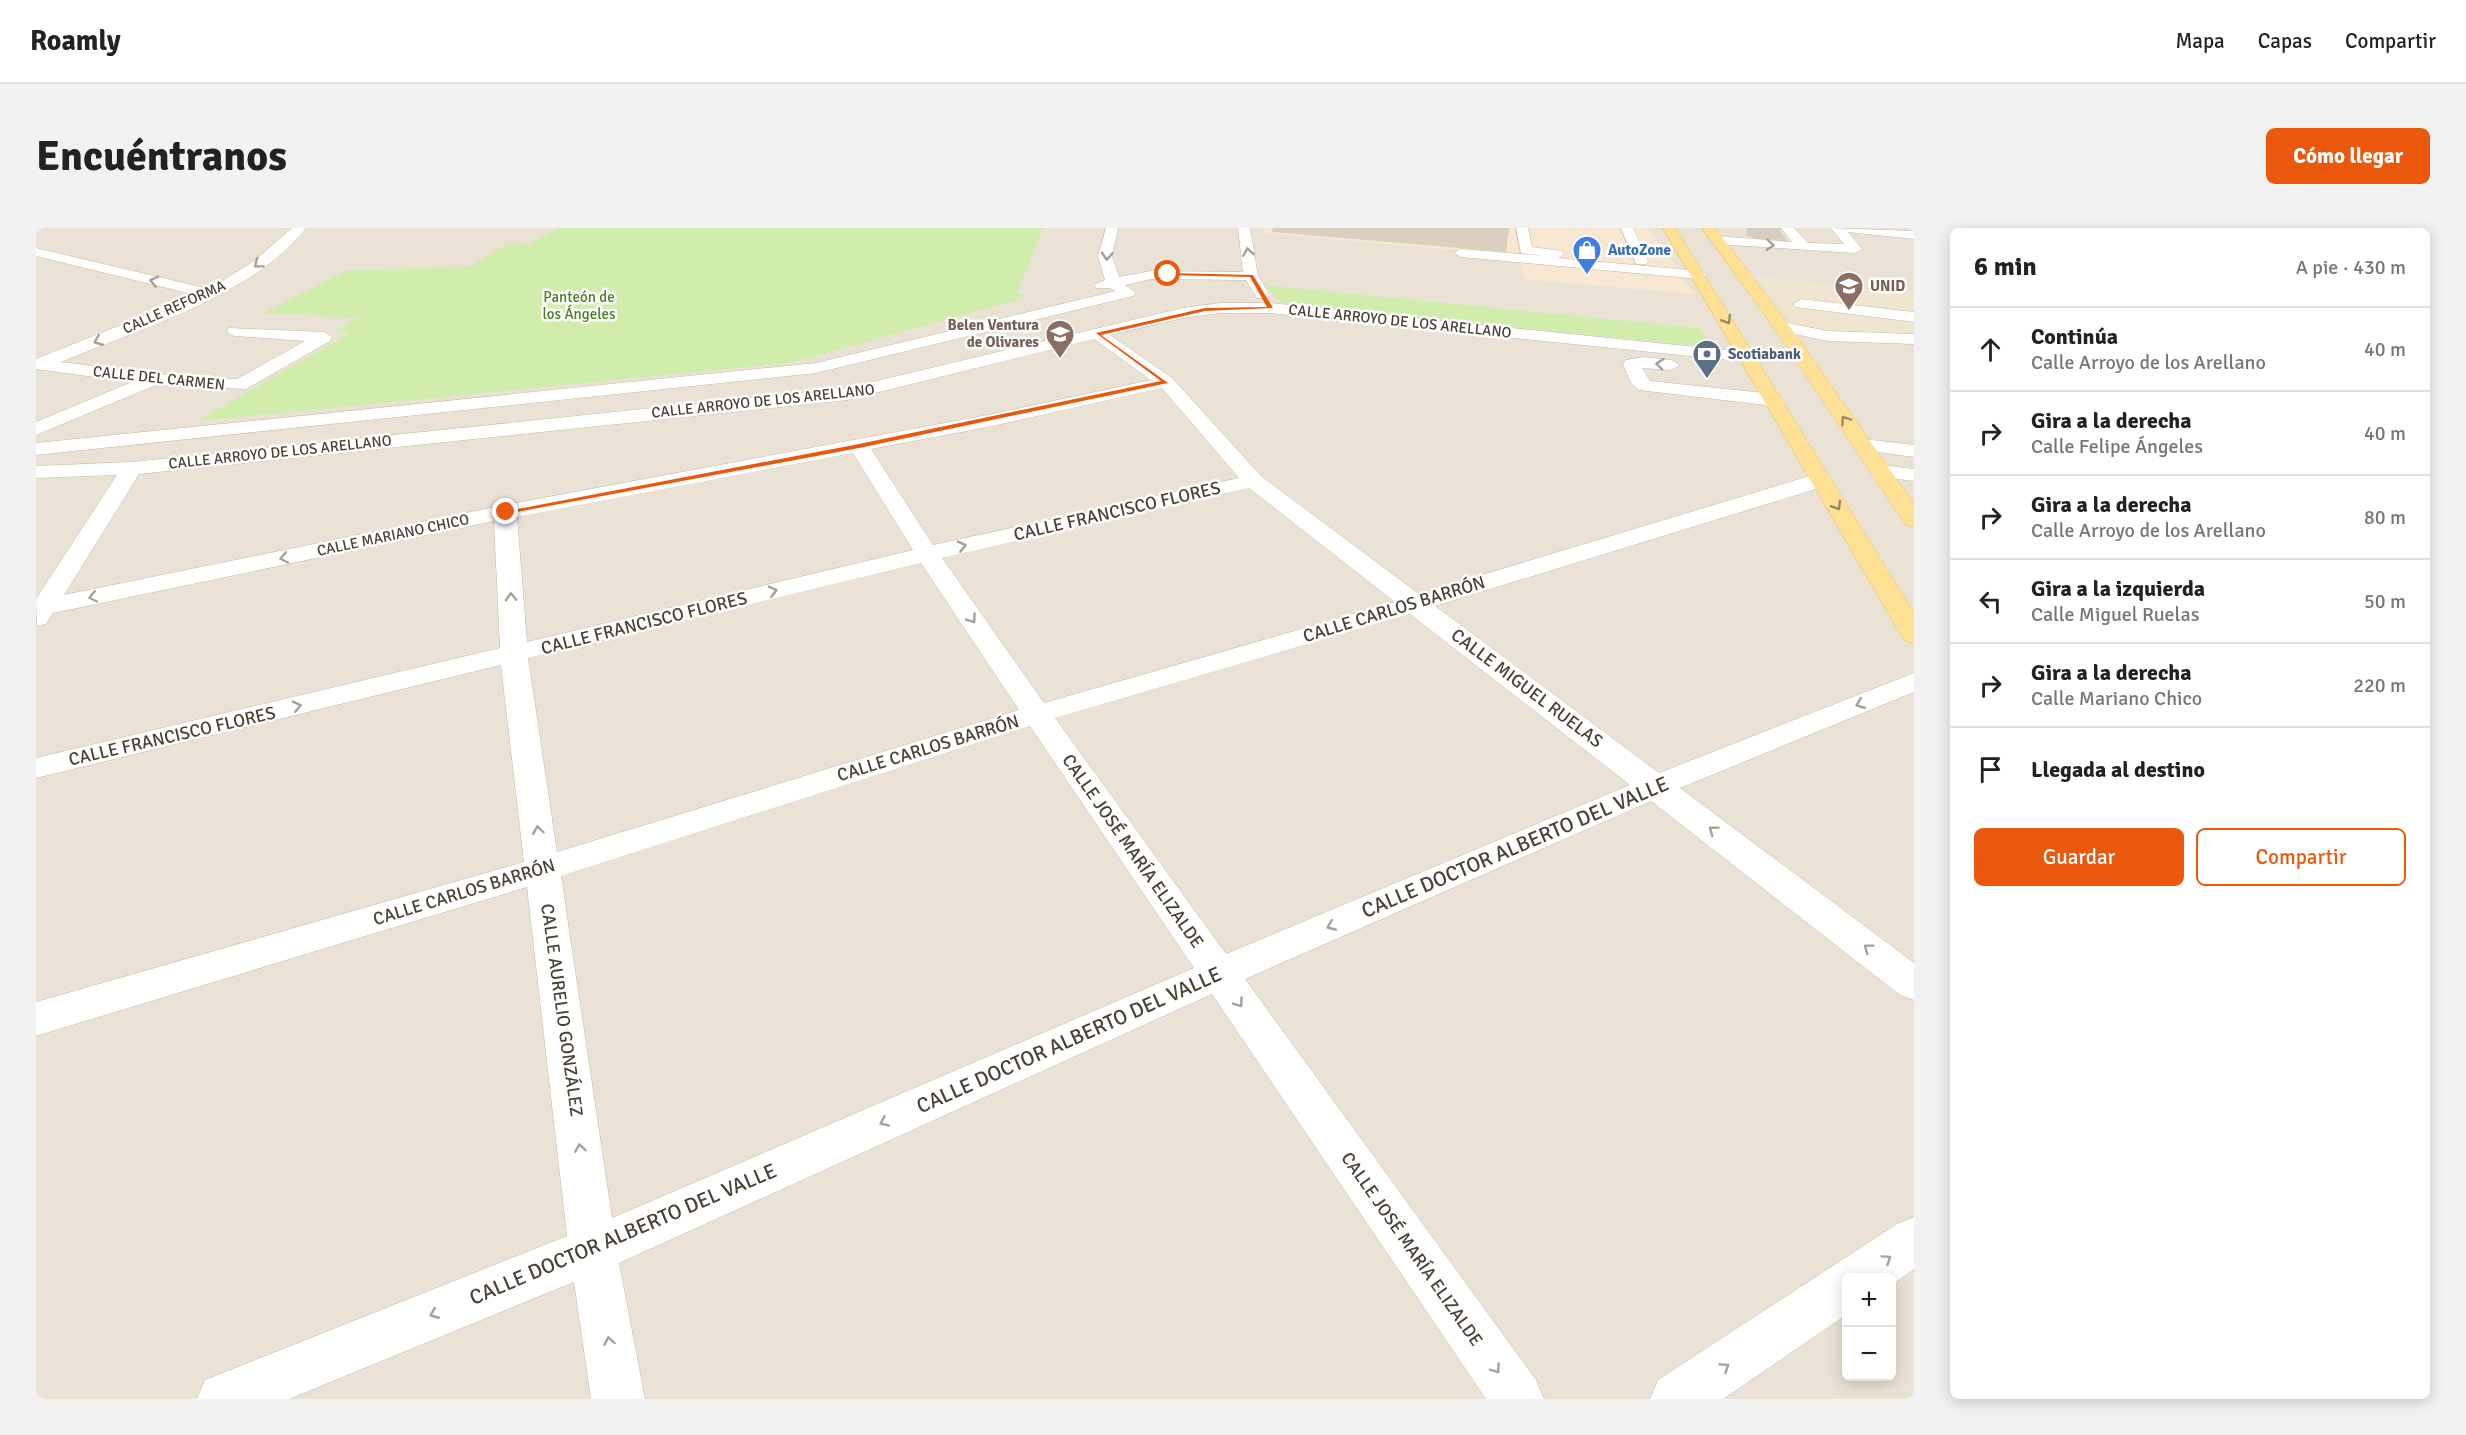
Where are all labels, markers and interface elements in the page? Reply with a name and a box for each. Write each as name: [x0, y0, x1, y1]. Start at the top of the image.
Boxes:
text: Roamly: [30, 24, 121, 58]
text: Mapa: [2175, 28, 2225, 54]
text: Capas: [2258, 28, 2312, 54]
text: Compartir: [2345, 28, 2436, 54]
button: Cómo llegar: [2266, 128, 2430, 184]
text: Encuéntranos: [36, 131, 287, 182]
shop icon: AutoZone: [1571, 234, 1603, 276]
one-way arrow: [1766, 238, 1775, 251]
place label: AutoZone: [1608, 241, 1671, 259]
one-way arrow: [1242, 247, 1254, 257]
text: 6 min: [1974, 251, 2037, 283]
one-way arrow: [1101, 252, 1114, 261]
text: A pie · 430 m: [2296, 255, 2406, 280]
one-way arrow: [253, 257, 264, 268]
route start: [1154, 260, 1180, 286]
school or university icon: UNID: [1833, 270, 1865, 312]
one-way arrow: [149, 275, 159, 288]
street label: CALLE REFORMA: [120, 276, 228, 338]
place label: UNID: [1870, 277, 1905, 295]
park label: Panteón de los Ángeles: [542, 288, 616, 323]
street label: CALLE ARROYO DE LOS ARELLANO: [1288, 300, 1512, 342]
one-way arrow: [1720, 314, 1732, 324]
place label: Belen Ventura de Olivares: [947, 316, 1039, 351]
school or university icon: Belen Ventura de Olivares: [1044, 318, 1076, 360]
text: Continúa: [2031, 323, 2118, 350]
icon: ahead: [1974, 333, 2007, 366]
one-way arrow: [93, 334, 104, 346]
text: 40 m: [2364, 337, 2406, 362]
bank icon: Scotiabank: [1691, 338, 1723, 380]
place label: Scotiabank: [1728, 345, 1801, 363]
text: Calle Arroyo de los Arellano: [2031, 350, 2266, 375]
one-way arrow: [1655, 358, 1664, 370]
street label: CALLE DEL CARMEN: [92, 362, 226, 394]
street label: CALLE ARROYO DE LOS ARELLANO: [651, 380, 875, 422]
text: Gira a la derecha: [2031, 407, 2192, 434]
one-way arrow: [1841, 415, 1852, 426]
icon: right: [1974, 417, 2007, 450]
text: 40 m: [2364, 421, 2406, 446]
street label: CALLE ARROYO DE LOS ARELLANO: [168, 431, 392, 473]
text: Calle Felipe Ángeles: [2031, 434, 2203, 459]
street label: CALLE FRANCISCO FLORES: [1011, 476, 1223, 546]
text: Gira a la derecha: [2031, 491, 2192, 518]
route end: [492, 498, 518, 524]
one-way arrow: [1830, 500, 1841, 510]
icon: right: [1974, 501, 2007, 534]
text: 80 m: [2364, 505, 2406, 530]
street label: CALLE MARIANO CHICO: [315, 510, 471, 560]
text: Calle Arroyo de los Arellano: [2031, 518, 2266, 543]
one-way arrow: [957, 540, 967, 553]
one-way arrow: [279, 551, 289, 564]
street label: CALLE CARLOS BARRÓN: [1300, 571, 1488, 647]
text: Gira a la izquierda: [2031, 575, 2205, 602]
icon: left: [1974, 585, 2007, 618]
one-way arrow: [767, 586, 777, 599]
street label: CALLE FRANCISCO FLORES: [539, 587, 749, 659]
text: 50 m: [2364, 589, 2406, 614]
one-way arrow: [88, 590, 98, 603]
one-way arrow: [504, 592, 517, 601]
text: Calle Miguel Ruelas: [2031, 602, 2199, 627]
one-way arrow: [965, 612, 976, 623]
street label: CALLE MIGUEL RUELAS: [1447, 624, 1607, 752]
text: Gira a la derecha: [2031, 659, 2192, 686]
icon: right: [1974, 669, 2007, 702]
text: 220 m: [2353, 673, 2406, 698]
text: Calle Mariano Chico: [2031, 686, 2202, 711]
one-way arrow: [1855, 697, 1866, 709]
street label: CALLE FRANCISCO FLORES: [66, 701, 278, 771]
one-way arrow: [292, 701, 302, 714]
street label: CALLE CARLOS BARRÓN: [834, 710, 1022, 786]
street label: CALLE JOSÉ MARÍA ELIZALDE: [1057, 750, 1209, 952]
icon: arrive: [1974, 753, 2007, 786]
text: Llegada al destino: [2031, 756, 2205, 783]
street label: CALLE DOCTOR ALBERTO DEL VALLE: [1357, 770, 1673, 924]
one-way arrow: [532, 826, 544, 835]
one-way arrow: [1708, 826, 1719, 837]
button: Guardar: [1974, 828, 2184, 886]
button: Compartir: [2196, 828, 2406, 886]
street label: CALLE CARLOS BARRÓN: [370, 854, 558, 930]
street label: CALLE AURELIO GONZÁLEZ: [536, 902, 588, 1118]
one-way arrow: [1327, 919, 1338, 931]
one-way arrow: [1863, 944, 1874, 955]
street label: CALLE DOCTOR ALBERTO DEL VALLE: [912, 961, 1226, 1119]
one-way arrow: [1232, 997, 1243, 1008]
one-way arrow: [879, 1115, 890, 1127]
one-way arrow: [574, 1144, 587, 1153]
street label: CALLE JOSÉ MARÍA ELIZALDE: [1336, 1148, 1488, 1350]
street label: CALLE DOCTOR ALBERTO DEL VALLE: [465, 1157, 781, 1311]
one-way arrow: [1880, 1255, 1891, 1266]
map controls: [1842, 1273, 1896, 1381]
button: +: [1842, 1273, 1896, 1327]
one-way arrow: [429, 1307, 440, 1319]
button: −: [1842, 1327, 1896, 1381]
one-way arrow: [603, 1337, 615, 1346]
one-way arrow: [1489, 1362, 1500, 1373]
one-way arrow: [1719, 1363, 1730, 1374]

